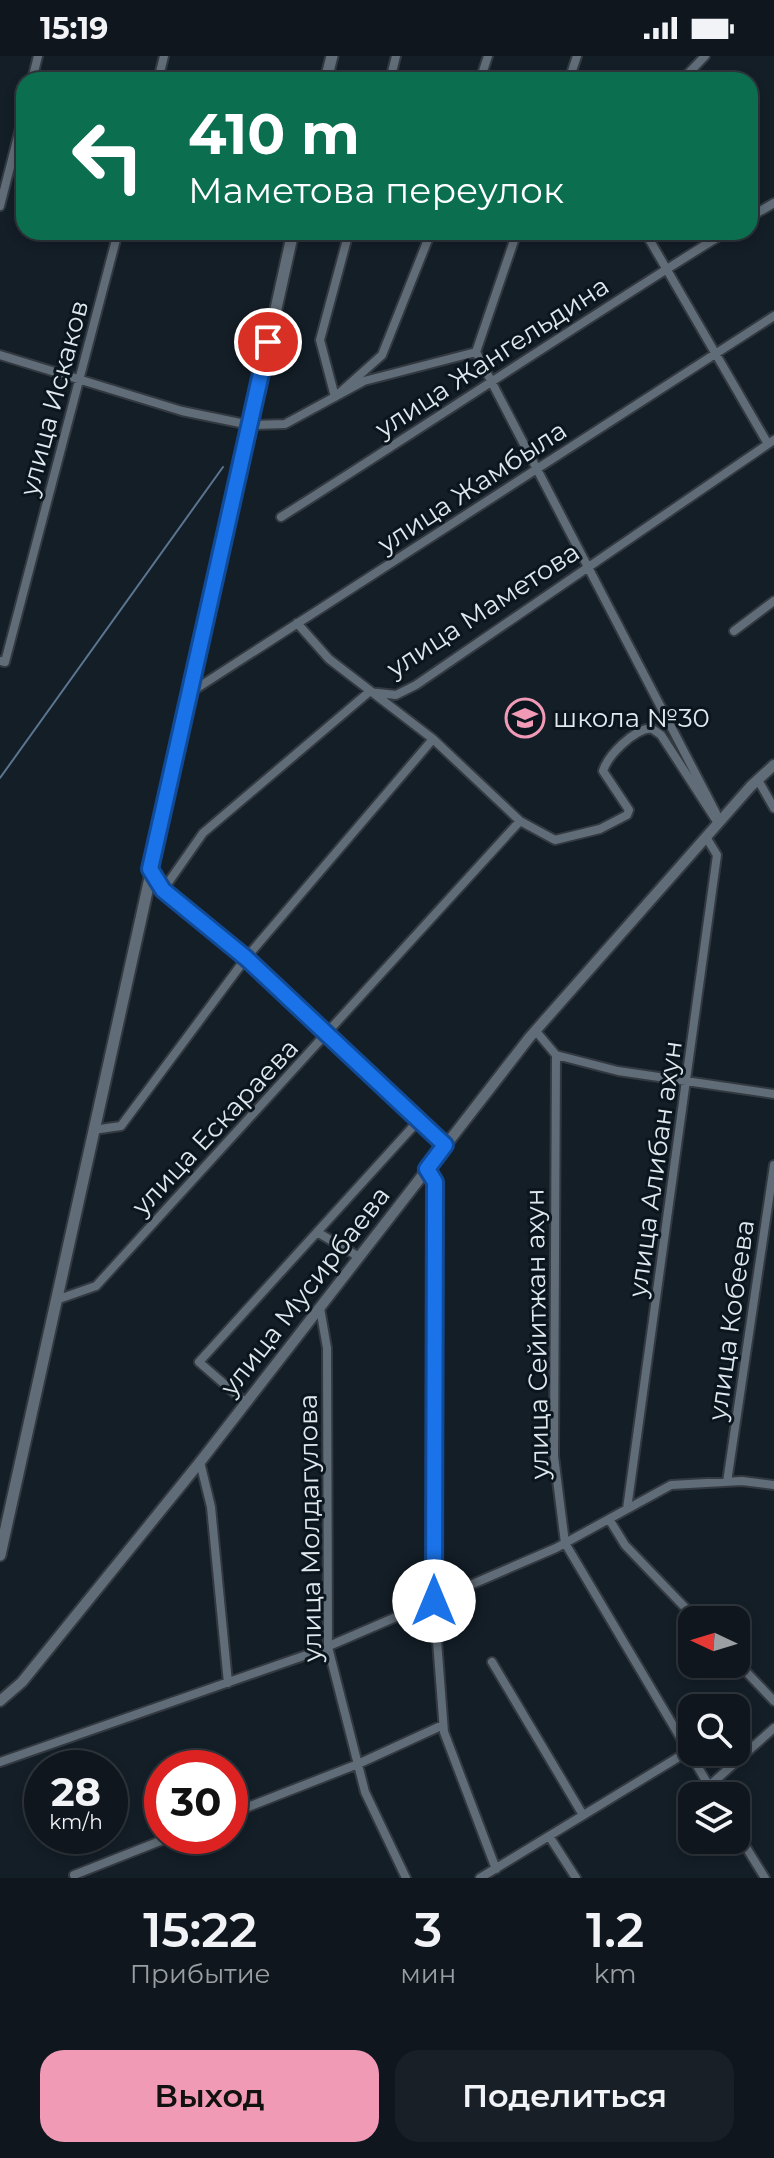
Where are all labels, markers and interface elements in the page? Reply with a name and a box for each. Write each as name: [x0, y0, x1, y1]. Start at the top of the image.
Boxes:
text: 15:19: [40, 10, 108, 47]
text: 410 m: [188, 100, 360, 168]
icon: left: [56, 104, 160, 208]
text: Маметова переулок: [188, 168, 564, 212]
street label: улица Жангельдина: [368, 269, 615, 445]
street label: улица Искаков: [12, 297, 95, 500]
pin: [234, 308, 302, 376]
icon: arrive: [246, 320, 290, 364]
street label: улица Жамбыла: [371, 414, 572, 561]
street label: улица Маметова: [380, 536, 585, 685]
school or university icon: школа №30: [504, 697, 546, 739]
place label: школа №30: [553, 702, 710, 734]
street label: улица Ескараева: [124, 1032, 305, 1223]
street label: улица Алибан ахун: [621, 1039, 689, 1300]
street label: улица Мусирбаева: [213, 1180, 397, 1403]
street label: улица Сейитжан ахун: [518, 1188, 556, 1481]
street label: улица Кобеева: [701, 1218, 761, 1423]
street label: улица Молдагулова: [292, 1394, 328, 1663]
position arrow: [392, 1559, 476, 1643]
north arrow: [678, 1606, 750, 1678]
map controls: [678, 1606, 750, 1854]
button: search: [678, 1694, 750, 1766]
speed limit sign: 30: [144, 1750, 248, 1854]
text: 28: [51, 1767, 101, 1816]
button: layers: [678, 1782, 750, 1854]
text: km/h: [49, 1810, 103, 1834]
text: 15:22: [143, 1901, 257, 1959]
text: 3: [414, 1901, 442, 1959]
text: 1.2: [586, 1901, 644, 1959]
text: Прибытие: [130, 1958, 271, 1990]
text: мин: [400, 1958, 456, 1990]
text: km: [594, 1958, 637, 1990]
button: Выход: [40, 2050, 379, 2142]
button: Поделиться: [395, 2050, 734, 2142]

